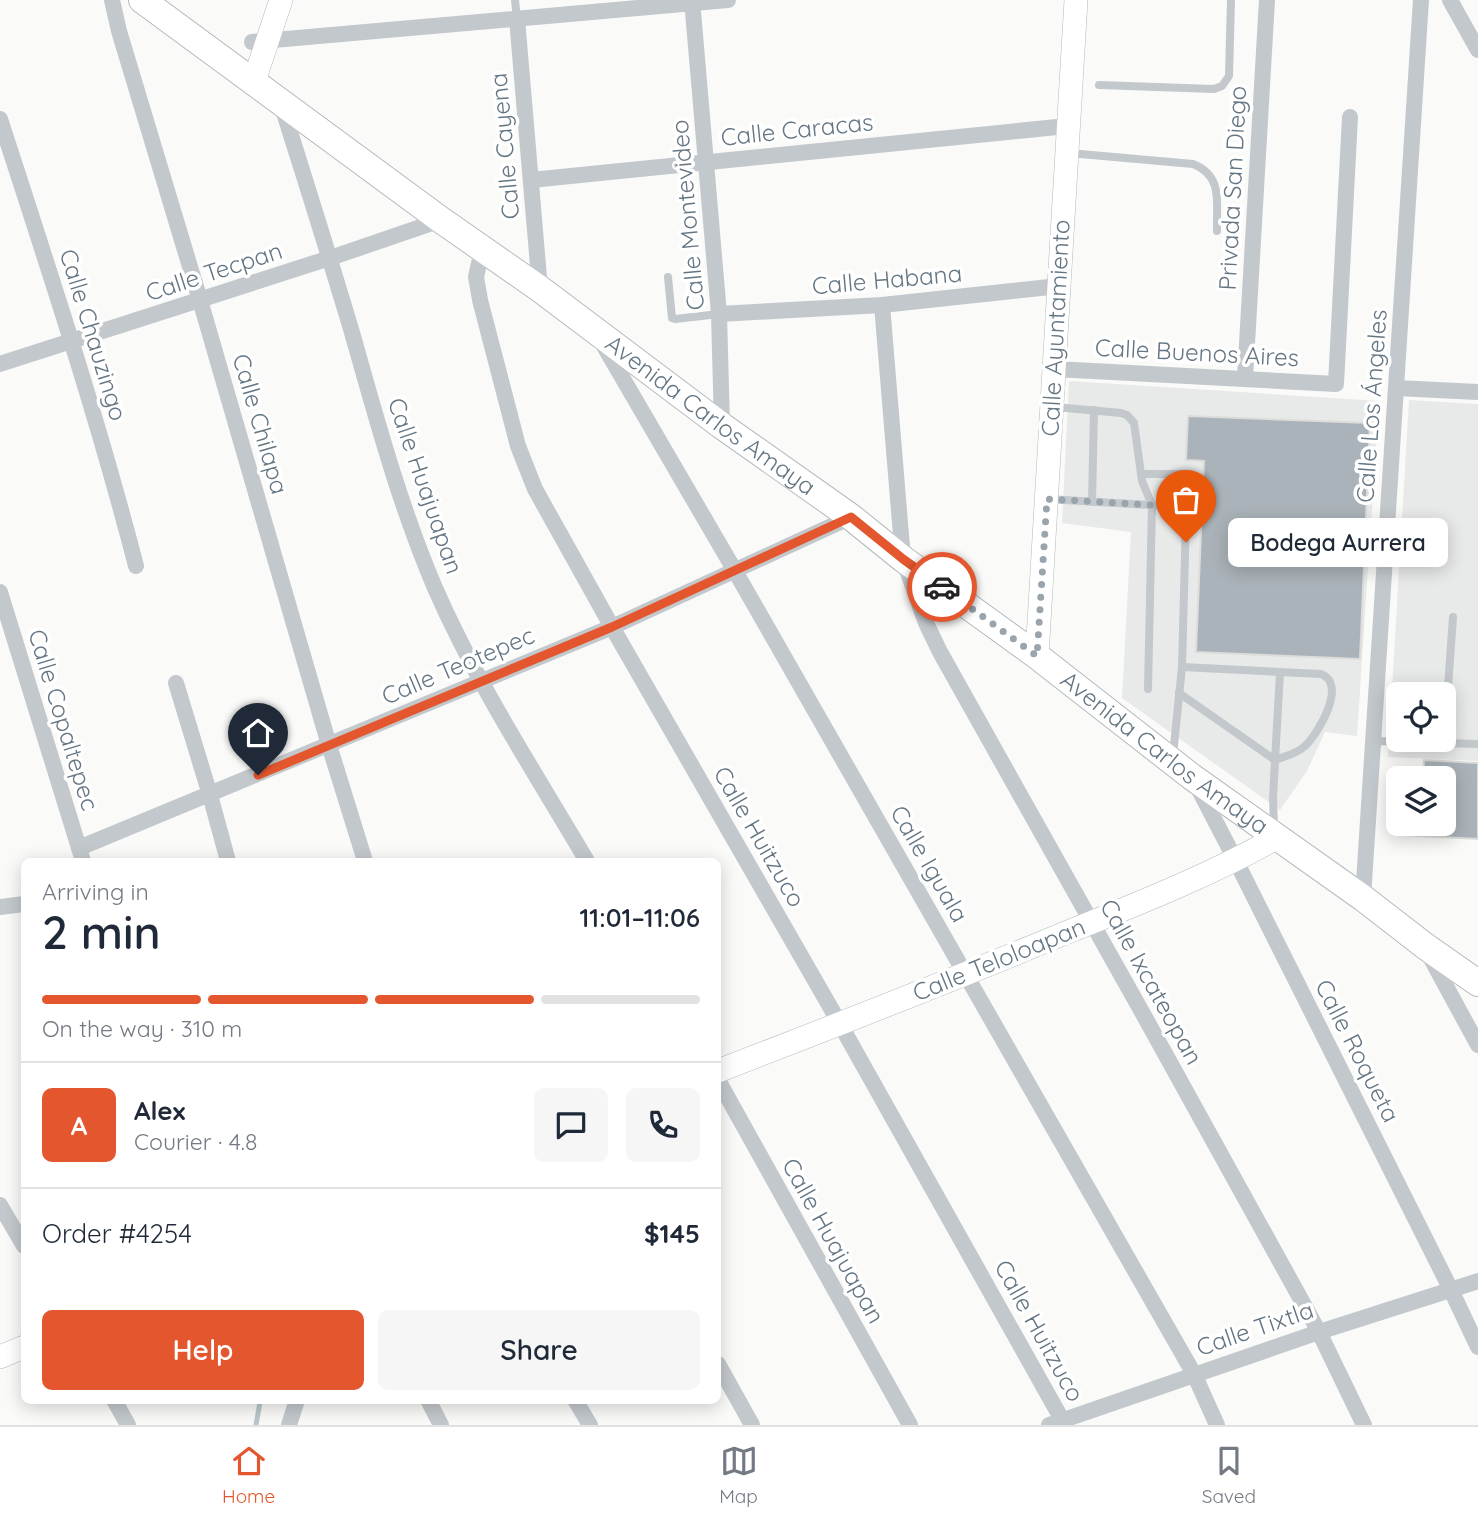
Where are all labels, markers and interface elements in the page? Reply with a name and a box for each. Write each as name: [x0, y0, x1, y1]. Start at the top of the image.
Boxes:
street label: Calle Cayena: [483, 72, 525, 221]
street label: Privada San Diego: [1212, 85, 1252, 291]
street label: Calle Caracas: [719, 106, 875, 152]
street label: Calle Montevideo: [664, 119, 710, 312]
street label: Calle Ayuntamiento: [1034, 219, 1076, 437]
street label: Calle Tecpan: [142, 235, 286, 307]
street label: Calle Chauzingo: [54, 245, 134, 424]
street label: Calle Habana: [811, 258, 963, 301]
street label: Calle Los Ángeles: [1349, 308, 1393, 504]
street label: Avenida Carlos Amaya: [600, 328, 822, 501]
street label: Calle Buenos Aires: [1094, 332, 1300, 372]
street label: Calle Chilapa: [227, 350, 295, 497]
street label: Calle Huajuapan: [382, 394, 470, 578]
pin: [1156, 470, 1216, 542]
icon: bag: [1167, 481, 1205, 519]
callout: Bodega Aurrera: [1228, 518, 1448, 566]
text: Bodega Aurrera: [1250, 528, 1426, 557]
courier: [907, 552, 977, 622]
icon: car: [923, 568, 961, 606]
street label: Calle Teotepec: [377, 619, 538, 711]
street label: Calle Copaltepec: [22, 625, 106, 814]
street label: Avenida Carlos Amaya: [1055, 664, 1275, 840]
map controls: [1386, 682, 1456, 836]
button: locate: [1386, 682, 1456, 752]
pin: [228, 703, 288, 775]
icon: home: [239, 714, 277, 752]
street label: Calle Huitzuco: [708, 761, 812, 912]
button: layers: [1386, 766, 1456, 836]
street label: Calle Iguala: [884, 800, 975, 927]
text: Arriving in: [42, 877, 149, 906]
street label: Calle Ixcateopan: [1094, 894, 1210, 1069]
text: 11:01–11:06: [579, 901, 700, 934]
text: 2 min: [42, 903, 161, 961]
street label: Calle Teloloapan: [908, 911, 1089, 1007]
street label: Calle Roqueta: [1309, 974, 1407, 1127]
text: On the way · 310 m: [42, 1014, 242, 1043]
button: chat: [534, 1088, 608, 1162]
button: phone: [626, 1088, 700, 1162]
text: Alex: [134, 1094, 185, 1127]
text: A: [71, 1109, 87, 1142]
text: Courier · 4.8: [134, 1127, 257, 1156]
street label: Calle Huajuapan: [776, 1153, 892, 1328]
text: Order #4254: [42, 1217, 192, 1250]
text: $145: [644, 1217, 700, 1250]
street label: Calle Huitzuco: [989, 1254, 1091, 1407]
street label: Calle Tixtla: [1192, 1294, 1317, 1362]
button: Help: [42, 1310, 364, 1390]
button: Share: [378, 1310, 700, 1390]
tab: Home: [222, 1442, 275, 1508]
tab: Map: [719, 1442, 758, 1508]
tab: Saved: [1202, 1442, 1256, 1508]

